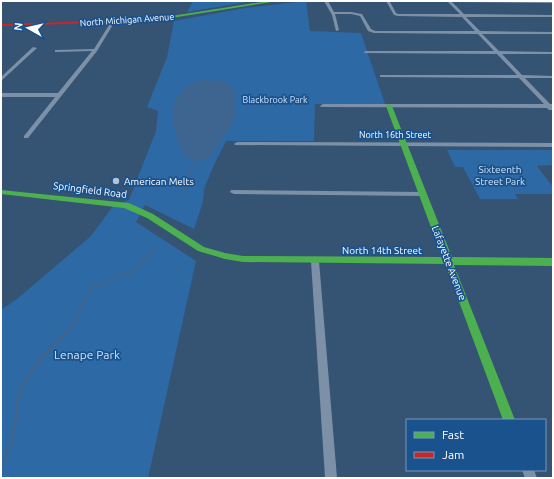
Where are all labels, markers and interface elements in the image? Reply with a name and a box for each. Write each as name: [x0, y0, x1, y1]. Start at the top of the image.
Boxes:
north arrow: [8, 8, 48, 48]
street label: North Michigan Avenue: [79, 12, 175, 28]
text: N: [12, 22, 25, 32]
park label: Blackbrook Park: [242, 95, 308, 105]
street label: North 16th Street: [359, 130, 431, 140]
park label: Sixteenth Street Park: [475, 164, 525, 187]
marker: American Melts: [111, 176, 121, 186]
place label: American Melts: [124, 176, 194, 187]
street label: Springfield Road: [52, 180, 128, 200]
street label: Lafayette Avenue: [430, 224, 468, 302]
street label: North 14th Street: [342, 245, 422, 256]
park label: Lenape Park: [54, 348, 120, 361]
legend: [406, 419, 546, 471]
text: Fast: [442, 428, 464, 441]
text: Jam: [442, 448, 464, 461]

